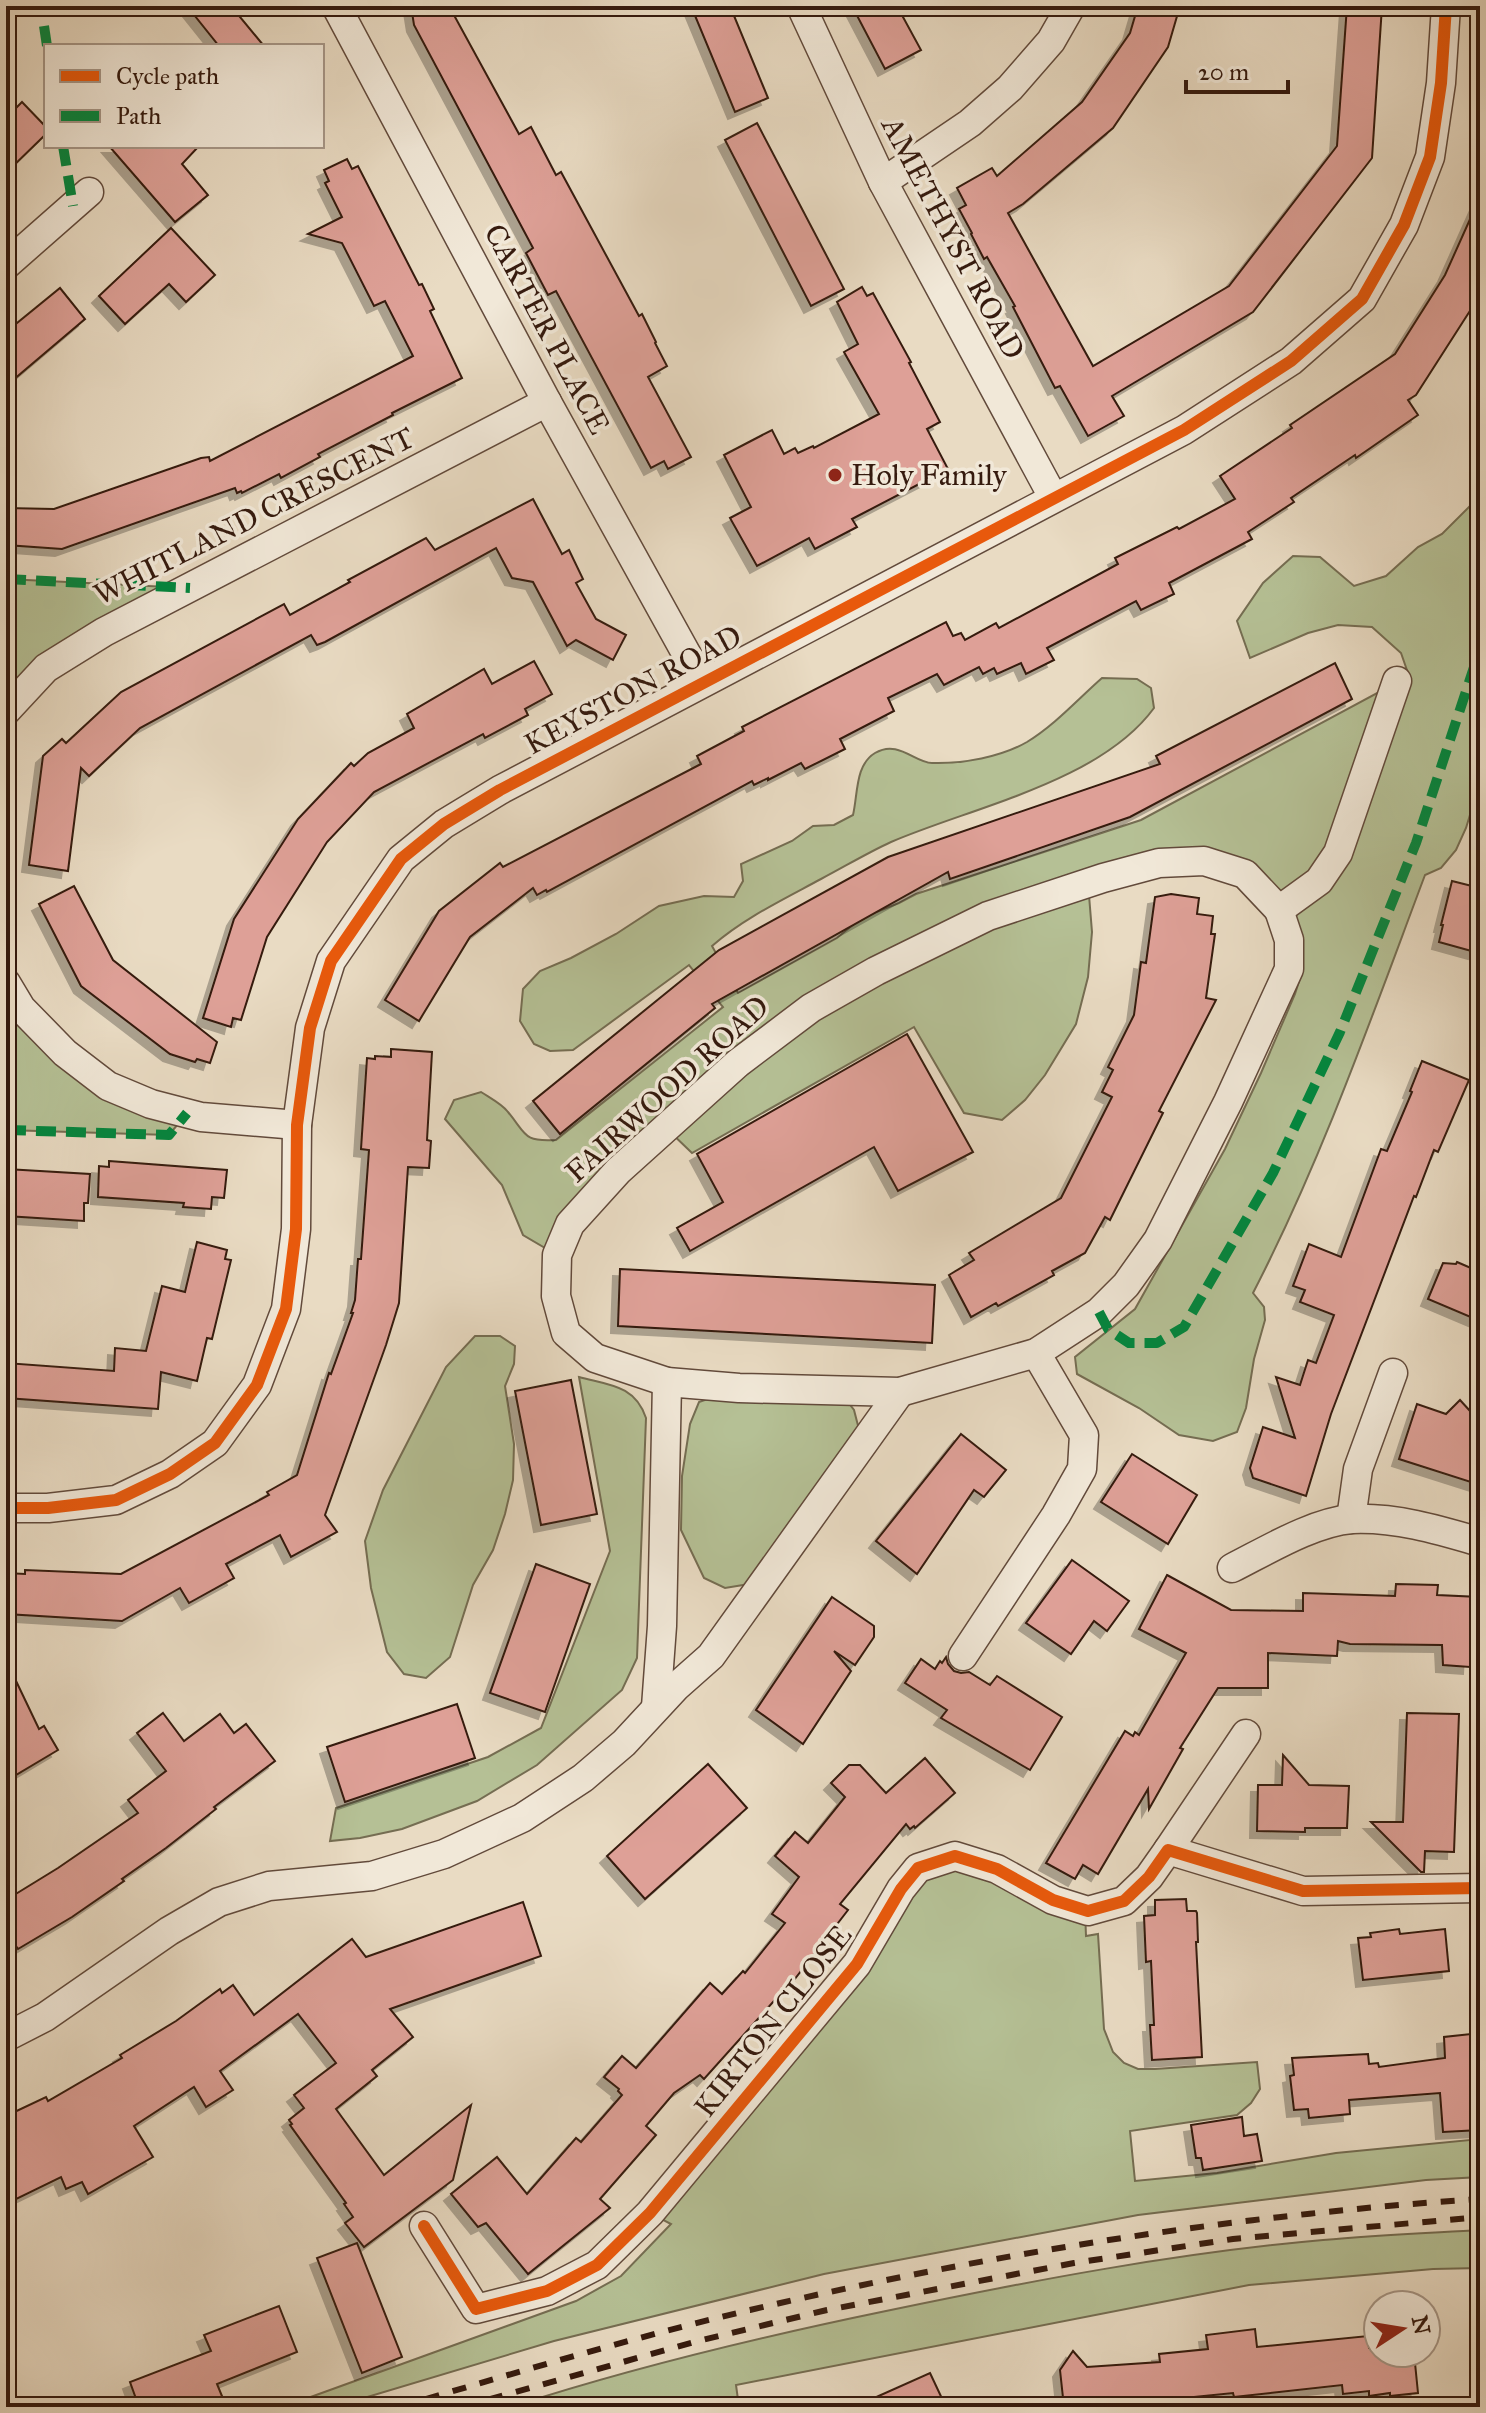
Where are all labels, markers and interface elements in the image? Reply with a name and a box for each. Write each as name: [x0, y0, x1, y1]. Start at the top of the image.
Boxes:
legend: [44, 44, 324, 148]
scale bar: [1186, 44, 1288, 94]
text: 20 m: [1198, 57, 1249, 87]
text: Cycle path: [116, 61, 219, 91]
text: Path: [116, 101, 161, 131]
street label: AMETHYST ROAD: [873, 109, 1032, 365]
street label: CARTER PLACE: [477, 218, 617, 440]
street label: WHITLAND CRESCENT: [88, 419, 420, 613]
place label: Holy Family: [851, 457, 1008, 493]
marker: Holy Family: [826, 466, 844, 484]
street label: KEYSTON ROAD: [518, 618, 748, 762]
street label: FAIRWOOD ROAD: [558, 988, 776, 1190]
street label: KIRTON CLOSE: [687, 1918, 859, 2124]
north arrow: [1362, 2289, 1442, 2369]
text: N: [1406, 2313, 1436, 2337]

